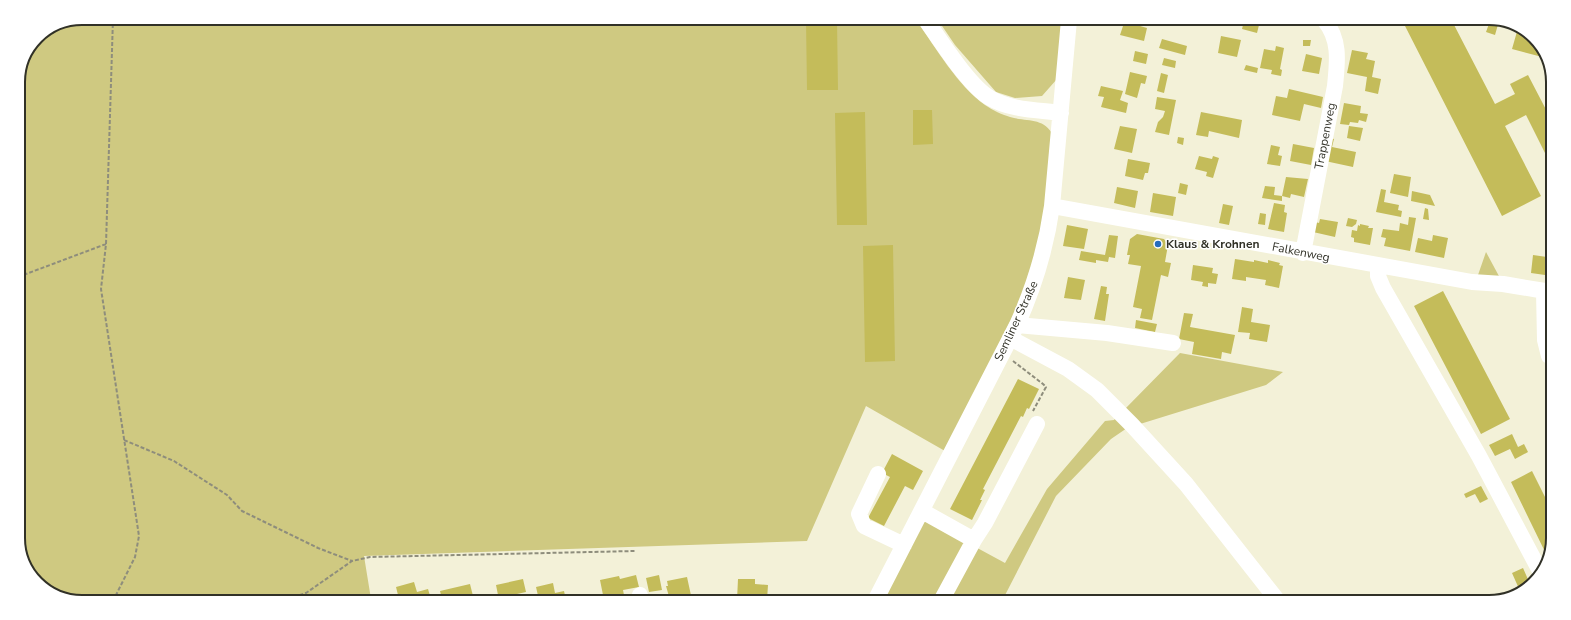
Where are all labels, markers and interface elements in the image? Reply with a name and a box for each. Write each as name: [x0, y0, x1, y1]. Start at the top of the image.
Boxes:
street label: Trappenweg: [1311, 101, 1339, 171]
place label: Klaus & Krohnen: [1166, 236, 1259, 252]
marker: Klaus & Krohnen: [1153, 239, 1163, 249]
street label: Falkenweg: [1271, 239, 1331, 265]
street label: Semliner Straße: [990, 278, 1042, 364]

